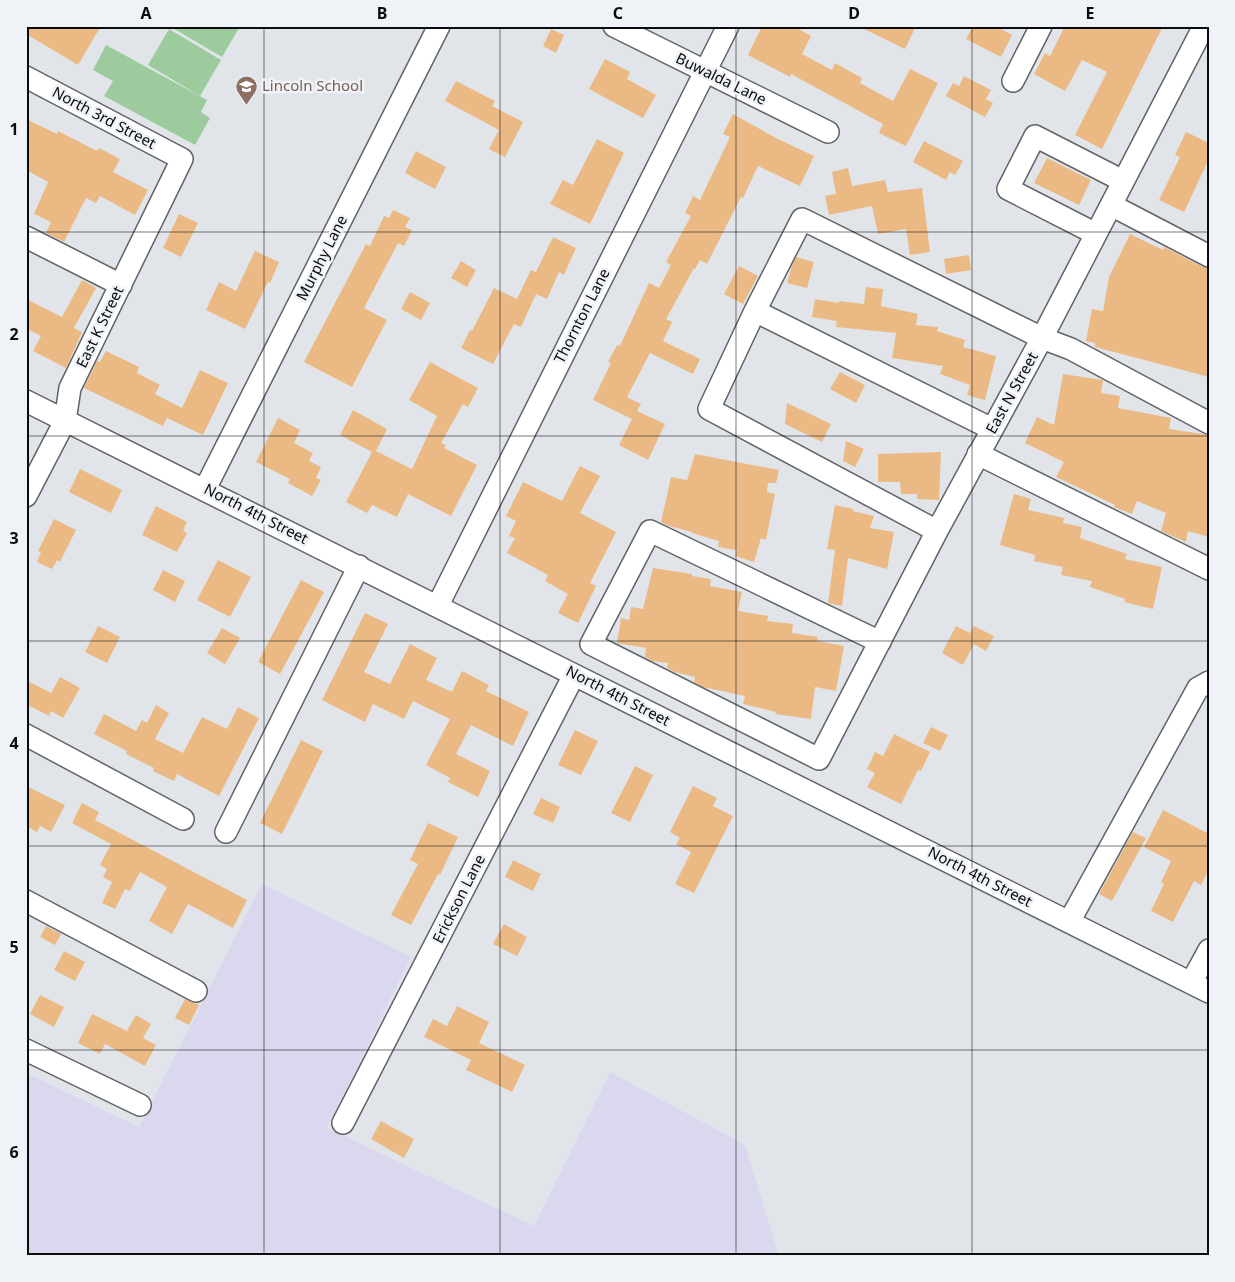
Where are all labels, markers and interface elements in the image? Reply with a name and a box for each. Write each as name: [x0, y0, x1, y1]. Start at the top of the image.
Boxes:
text: A: [140, 2, 152, 24]
text: B: [377, 2, 387, 24]
text: C: [613, 2, 623, 24]
text: D: [848, 2, 860, 24]
text: E: [1086, 2, 1095, 24]
street label: Buwalda Lane: [673, 47, 770, 109]
school or university icon: Lincoln School: [234, 74, 258, 105]
place label: Lincoln School: [262, 75, 363, 95]
street label: North 3rd Street: [49, 81, 160, 153]
text: 1: [9, 118, 19, 140]
street label: Murphy Lane: [291, 212, 351, 304]
street label: Thornton Lane: [549, 265, 614, 366]
street label: East K Street: [71, 282, 128, 371]
text: 2: [9, 323, 19, 345]
street label: East N Street: [980, 348, 1042, 437]
street label: North 4th Street: [201, 478, 312, 548]
text: 3: [9, 527, 19, 549]
street label: North 4th Street: [563, 660, 674, 730]
text: 4: [9, 732, 19, 754]
street label: North 4th Street: [925, 841, 1036, 911]
street label: Erickson Lane: [427, 851, 489, 946]
text: 5: [9, 936, 19, 958]
text: 6: [9, 1141, 19, 1163]

